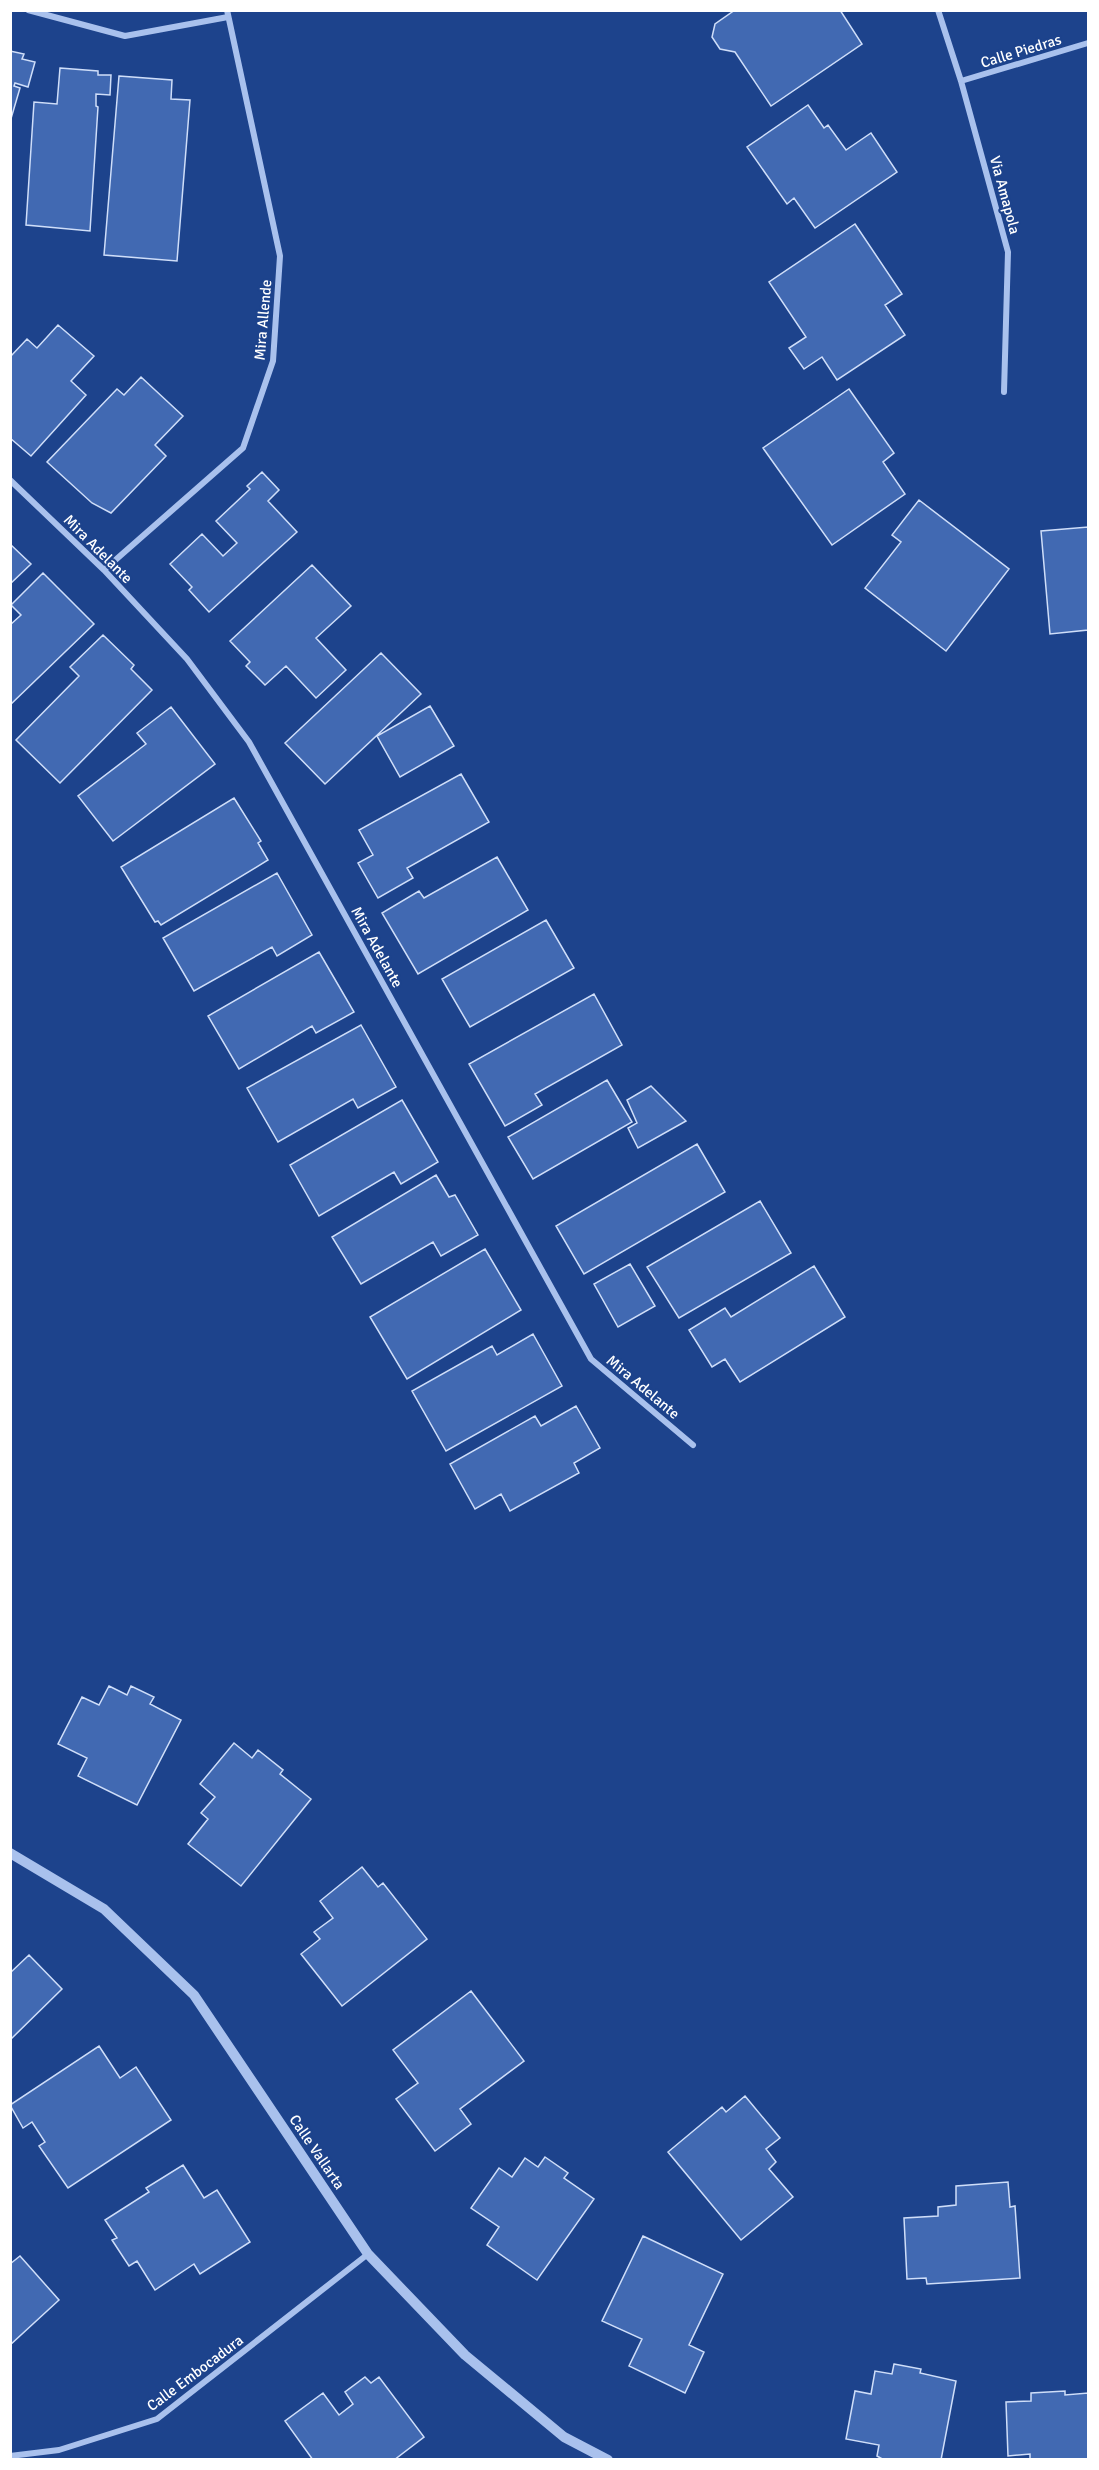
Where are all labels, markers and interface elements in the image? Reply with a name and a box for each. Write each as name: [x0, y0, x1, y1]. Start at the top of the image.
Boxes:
street label: Calle Piedras: [978, 30, 1064, 72]
street label: Via Amapola: [986, 154, 1024, 236]
street label: Mira Allende: [250, 279, 276, 361]
street label: Mira Adelante: [60, 511, 136, 587]
street label: Mira Adelante: [347, 903, 407, 991]
street label: Mira Adelante: [603, 1351, 683, 1423]
street label: Calle Vallarta: [285, 2111, 349, 2193]
street label: Calle Embocadura: [143, 2331, 247, 2415]

